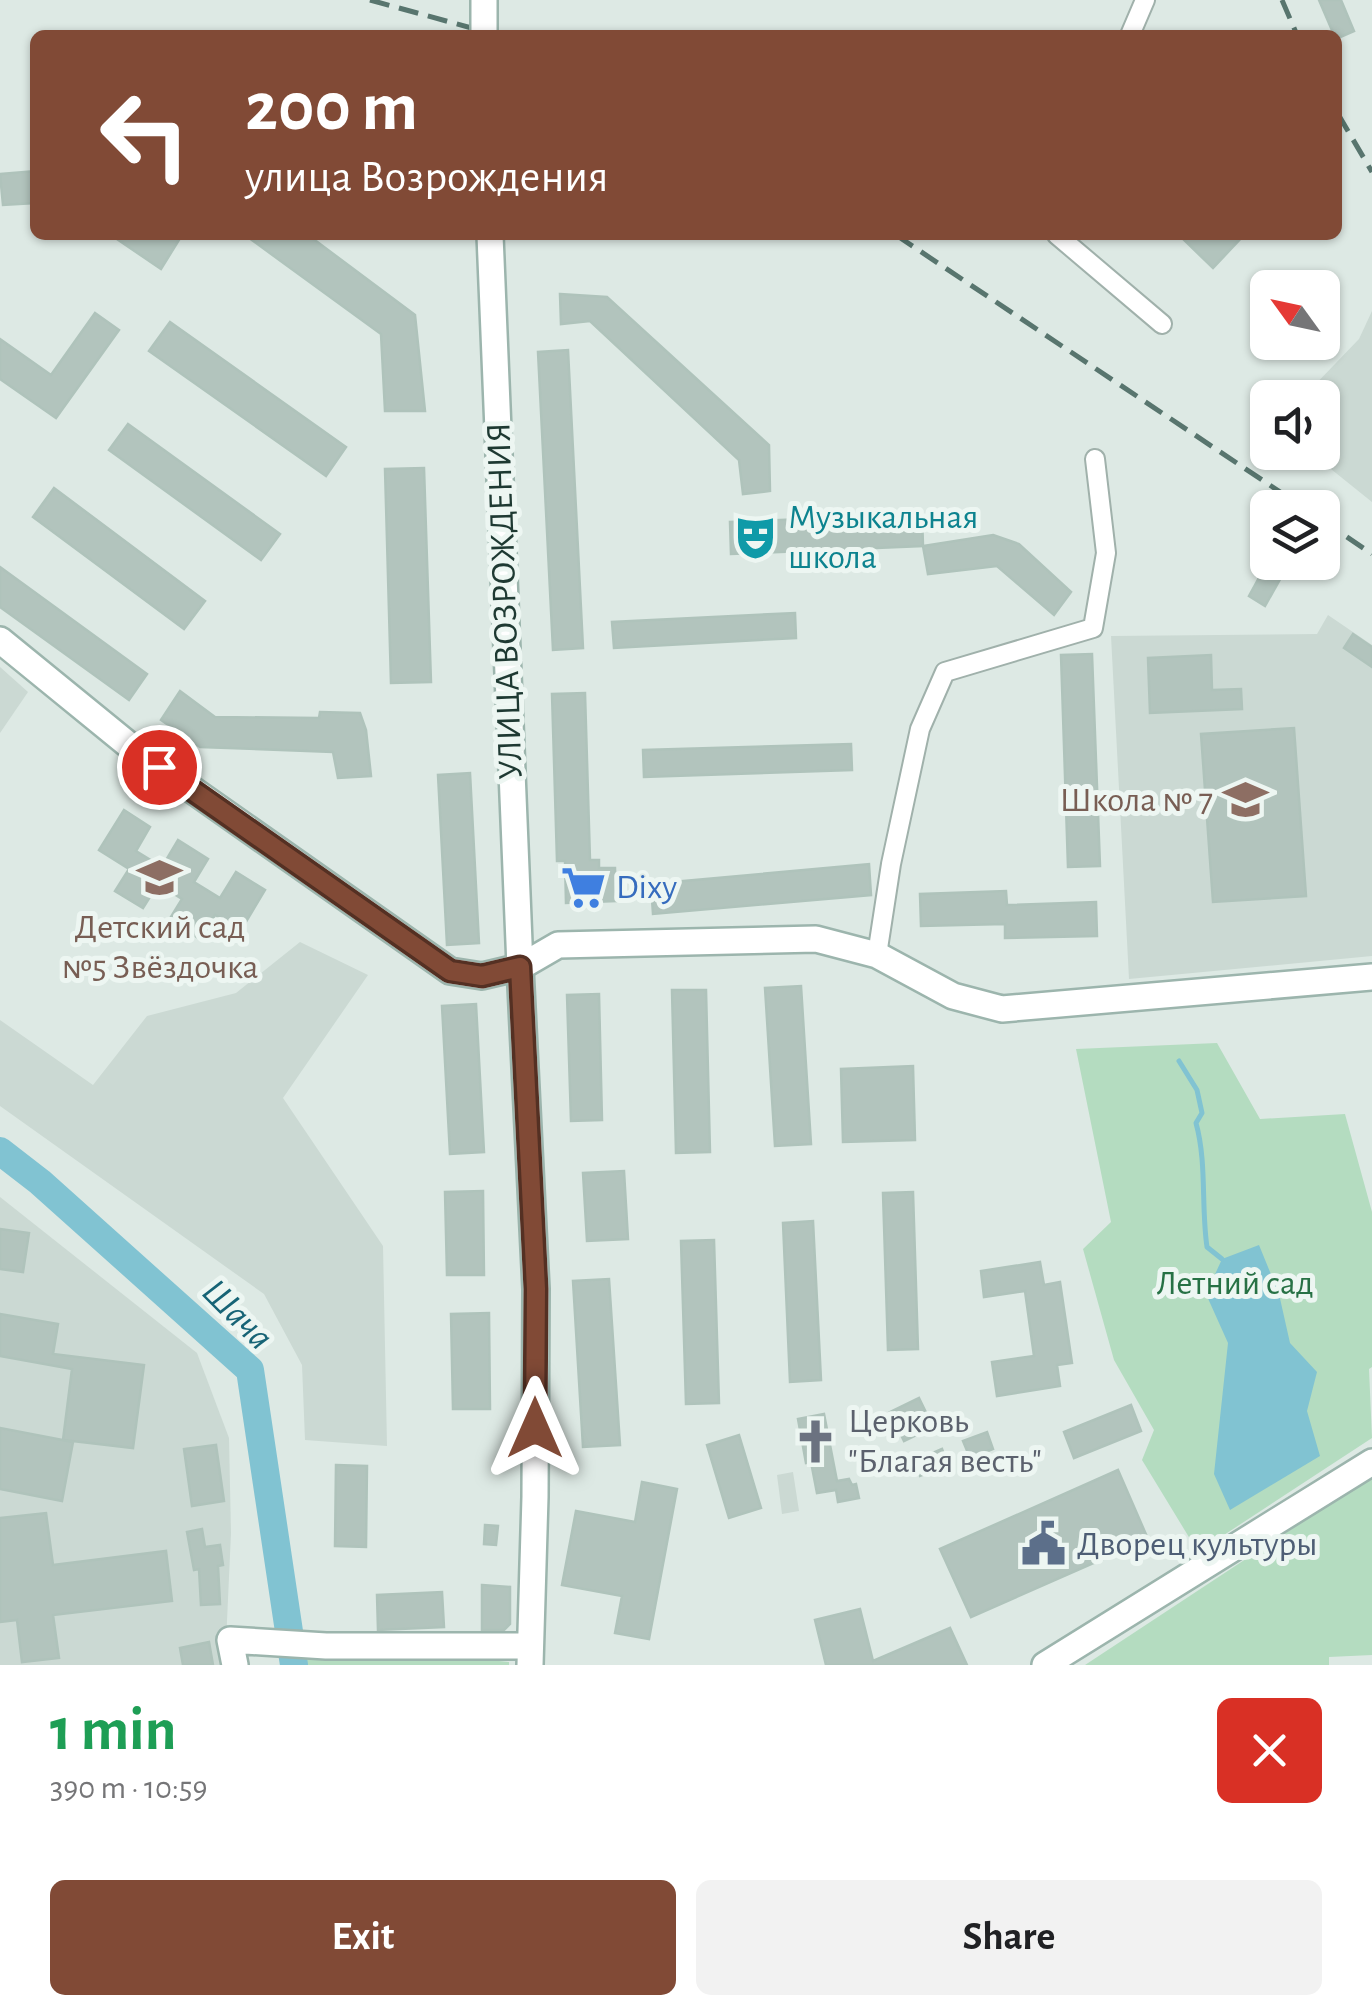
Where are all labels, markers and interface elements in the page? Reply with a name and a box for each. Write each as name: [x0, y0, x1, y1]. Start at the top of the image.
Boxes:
icon: left: [80, 70, 210, 200]
text: 200 m: [245, 73, 418, 143]
text: улица Возрождения: [245, 155, 609, 200]
north arrow: [1250, 270, 1340, 360]
map controls: [1250, 270, 1340, 580]
button: sound: [1250, 380, 1340, 470]
street label: УЛИЦА ВОЗРОЖДЕНИЯ: [481, 422, 529, 780]
button: layers: [1250, 490, 1340, 580]
place label: Музыкальная школа: [788, 500, 978, 575]
theatre icon: Музыкальная школа: [731, 513, 779, 561]
pin: [117, 725, 202, 810]
icon: arrive: [132, 740, 187, 795]
school or university icon: Школа № 7: [1222, 776, 1270, 824]
place label: Школа № 7: [1060, 783, 1213, 818]
school or university icon: Детский сад №5 Звёздочка: [136, 853, 184, 901]
supermarket icon: Dixy: [559, 863, 607, 911]
place label: Dixy: [616, 870, 677, 905]
place label: Детский сад №5 Звёздочка: [62, 910, 258, 985]
park label: Летний сад: [1156, 1266, 1314, 1301]
water label: Шача: [195, 1273, 279, 1357]
position arrow: [483, 1376, 587, 1480]
place label: Церковь "Благая весть": [848, 1404, 1042, 1479]
church icon: Церковь "Благая весть": [791, 1417, 839, 1465]
public building icon: Дворец культуры: [1020, 1520, 1068, 1568]
place label: Дворец культуры: [1077, 1527, 1318, 1562]
button: close: [1217, 1698, 1322, 1803]
text: 1 min: [50, 1701, 176, 1761]
text: 390 m · 10:59: [50, 1772, 208, 1804]
button: Exit: [50, 1880, 676, 1995]
button: Share: [696, 1880, 1322, 1995]

